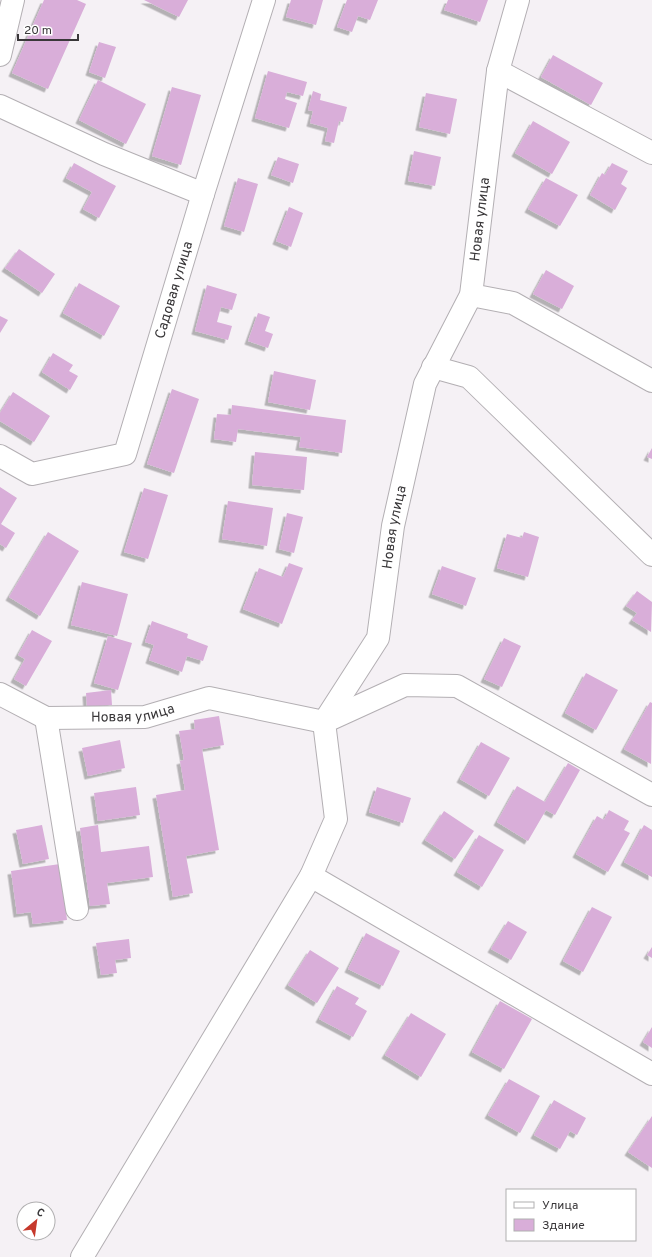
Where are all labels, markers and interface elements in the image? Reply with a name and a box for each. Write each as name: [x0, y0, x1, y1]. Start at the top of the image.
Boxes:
scale bar: [18, 16, 78, 42]
text: 20 m: [24, 23, 52, 39]
street label: Новая улица: [467, 176, 494, 262]
street label: Садовая улица: [152, 239, 197, 341]
street label: Новая улица: [379, 484, 410, 570]
street label: Новая улица: [91, 700, 177, 726]
legend: [506, 1189, 636, 1241]
text: Улица: [542, 1198, 578, 1214]
north arrow: [16, 1201, 56, 1241]
text: С: [34, 1205, 47, 1221]
text: Здание: [542, 1218, 585, 1234]

